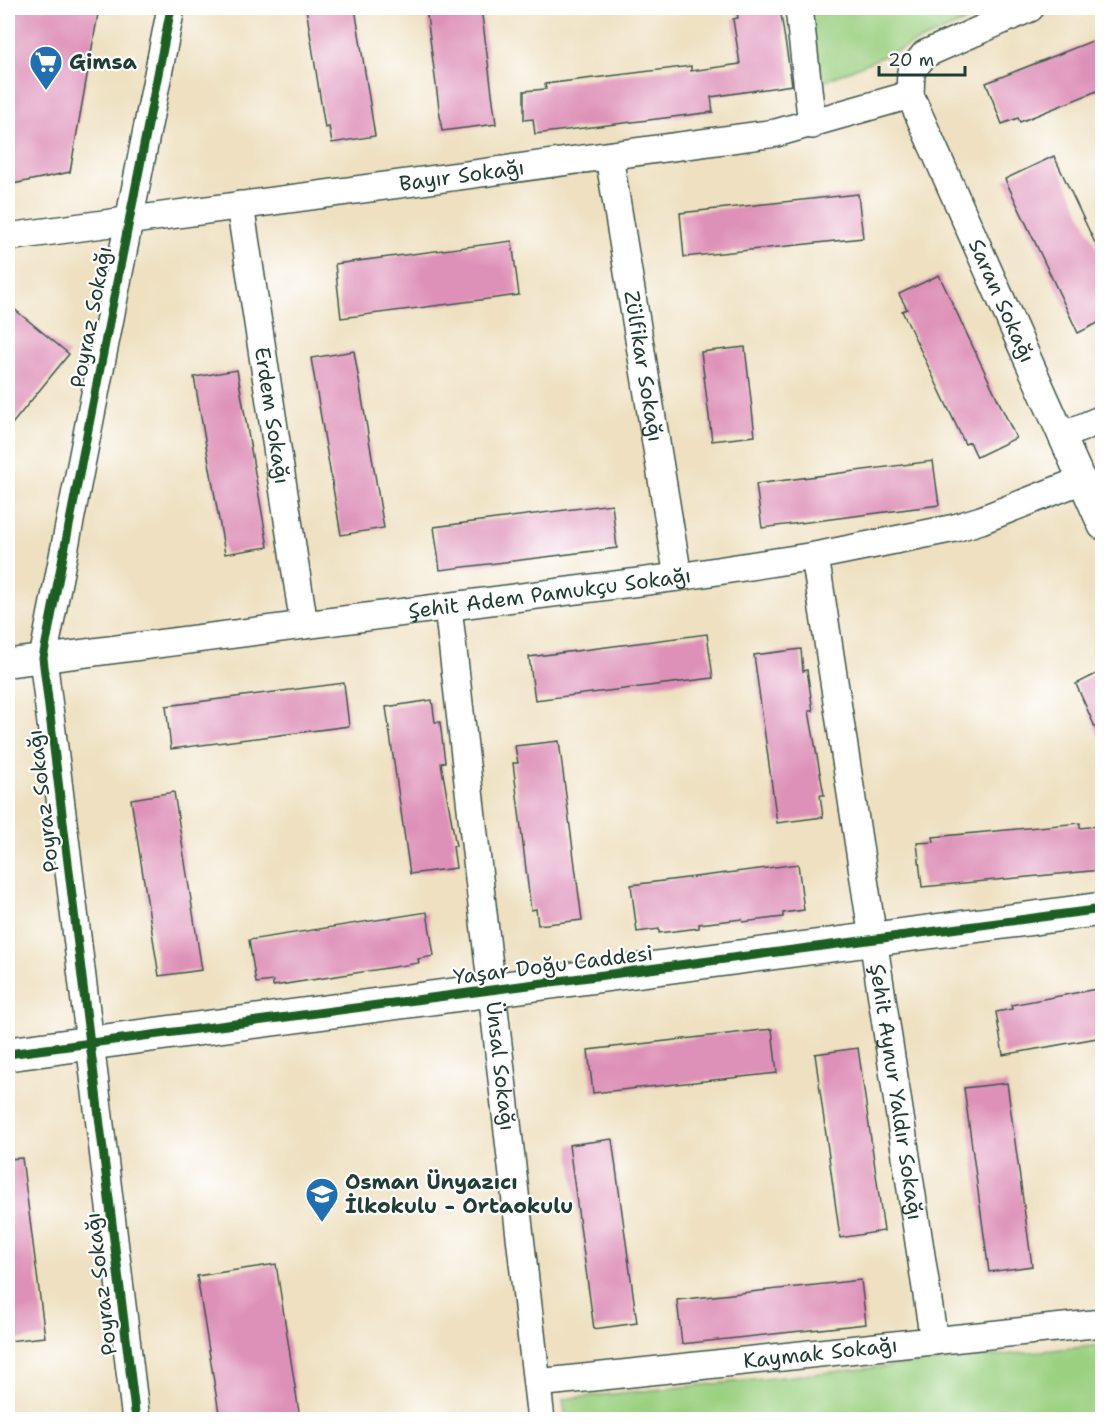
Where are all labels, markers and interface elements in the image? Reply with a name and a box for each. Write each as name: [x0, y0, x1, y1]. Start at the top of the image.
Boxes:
scale bar: [879, 39, 964, 77]
supermarket icon: Gimsa: [28, 44, 64, 91]
place label: Gimsa: [69, 48, 138, 76]
text: 20 m: [888, 48, 934, 72]
street label: Bayır Sokağı: [397, 153, 526, 198]
street label: Saran Sokağı: [962, 235, 1041, 367]
street label: Poyraz Sokağı: [64, 244, 118, 390]
street label: Zülfikar Sokağı: [617, 289, 670, 444]
street label: Erdem Sokağı: [248, 345, 296, 486]
street label: Şehit Adem Pamukçu Sokağı: [407, 561, 693, 626]
street label: Poyraz Sokağı: [20, 728, 66, 874]
street label: Yaşar Doğu Caddesi: [452, 939, 654, 991]
street label: Şehit Aynur Yaldır Sokağı: [863, 962, 929, 1222]
street label: Ünsal Sokağı: [479, 1000, 522, 1132]
place label: Osman Ünyazıcı İlkokulu - Ortaokulu: [345, 1168, 573, 1220]
school or university icon: Osman Ünyazıcı İlkokulu - Ortaokulu: [304, 1176, 340, 1223]
street label: Poyraz Sokağı: [78, 1211, 124, 1357]
street label: Kaymak Sokağı: [742, 1331, 899, 1375]

